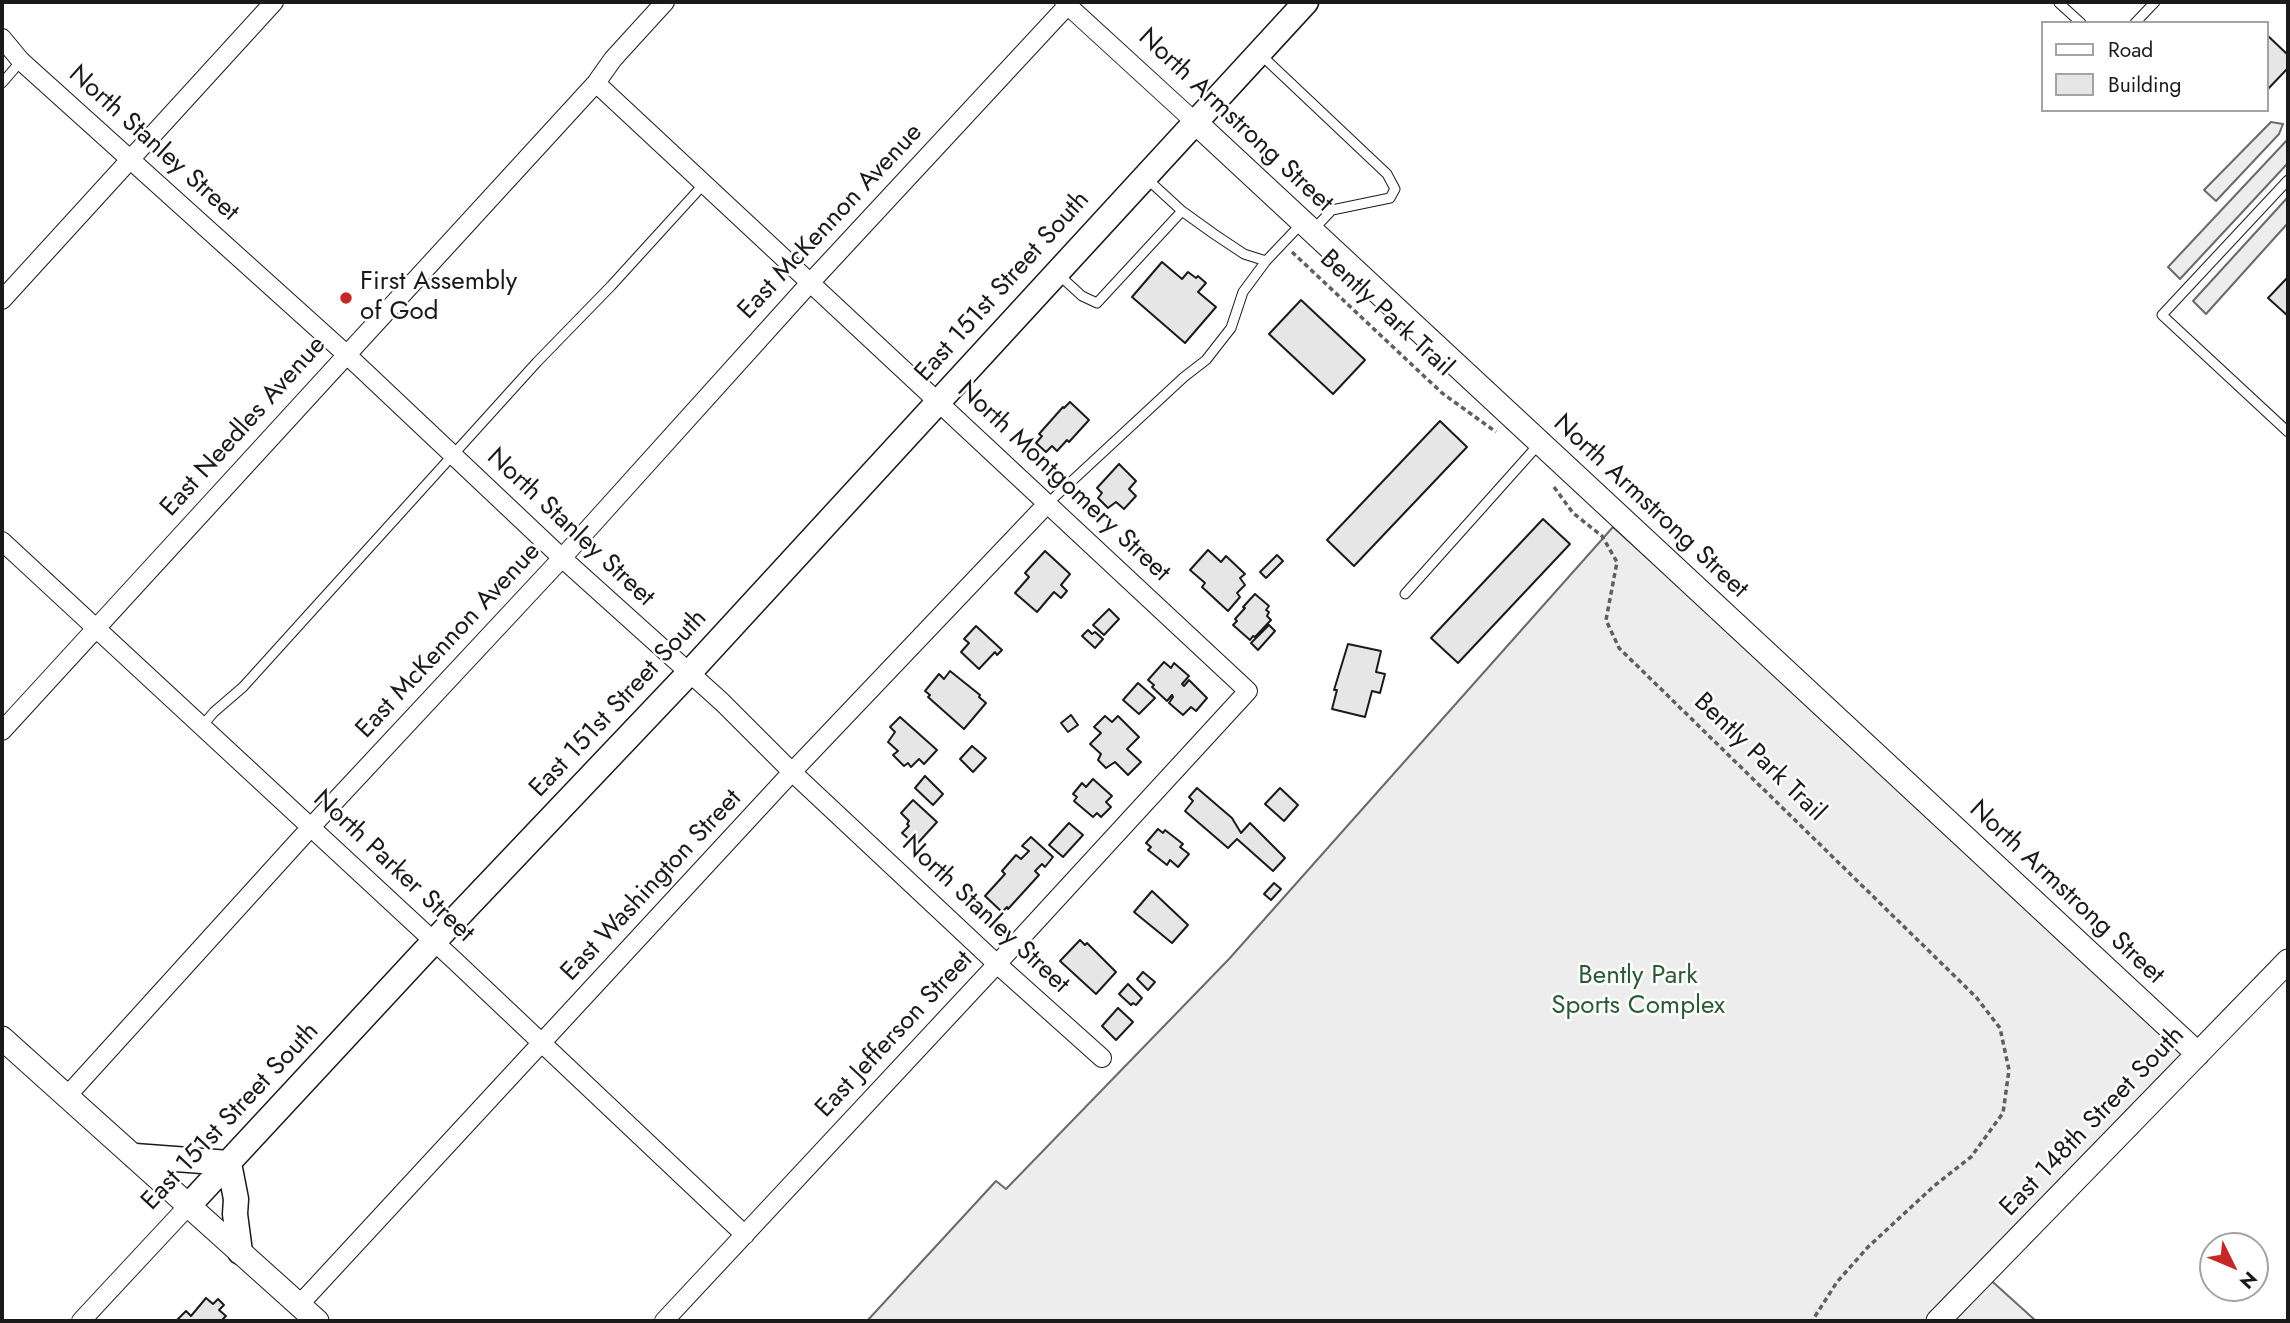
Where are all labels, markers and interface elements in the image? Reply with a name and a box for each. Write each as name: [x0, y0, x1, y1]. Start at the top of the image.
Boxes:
legend: [2042, 21, 2269, 112]
street label: North Armstrong Street: [1131, 23, 1339, 219]
text: Road: [2108, 35, 2153, 65]
street label: North Stanley Street: [62, 60, 244, 228]
text: Building: [2108, 70, 2181, 100]
street label: East McKennon Avenue: [732, 118, 930, 326]
street label: East 151st Street South: [909, 185, 1097, 389]
street label: Bently Park Trail: [1313, 244, 1459, 384]
place label: First Assembly of God: [360, 267, 517, 328]
marker: First Assembly of God: [338, 290, 354, 306]
street label: East Needles Avenue: [155, 330, 333, 524]
street label: North Montgomery Street: [950, 375, 1176, 589]
street label: North Armstrong Street: [1546, 409, 1754, 605]
street label: North Stanley Street: [480, 442, 660, 614]
street label: East McKennon Avenue: [350, 537, 548, 745]
street label: East 151st Street South: [524, 604, 714, 804]
street label: Bently Park Trail: [1687, 687, 1831, 829]
street label: North Parker Street: [306, 784, 480, 950]
street label: East Washington Street: [555, 784, 749, 988]
street label: North Armstrong Street: [1962, 795, 2170, 991]
street label: North Stanley Street: [895, 829, 1075, 1001]
street label: East Jefferson Street: [810, 945, 980, 1125]
park label: Bently Park Sports Complex: [1551, 961, 1725, 1023]
street label: East 151st Street South: [136, 1017, 326, 1217]
street label: East 148th Street South: [1994, 1021, 2192, 1223]
north arrow: [2199, 1232, 2269, 1302]
text: N: [2233, 1266, 2263, 1295]

